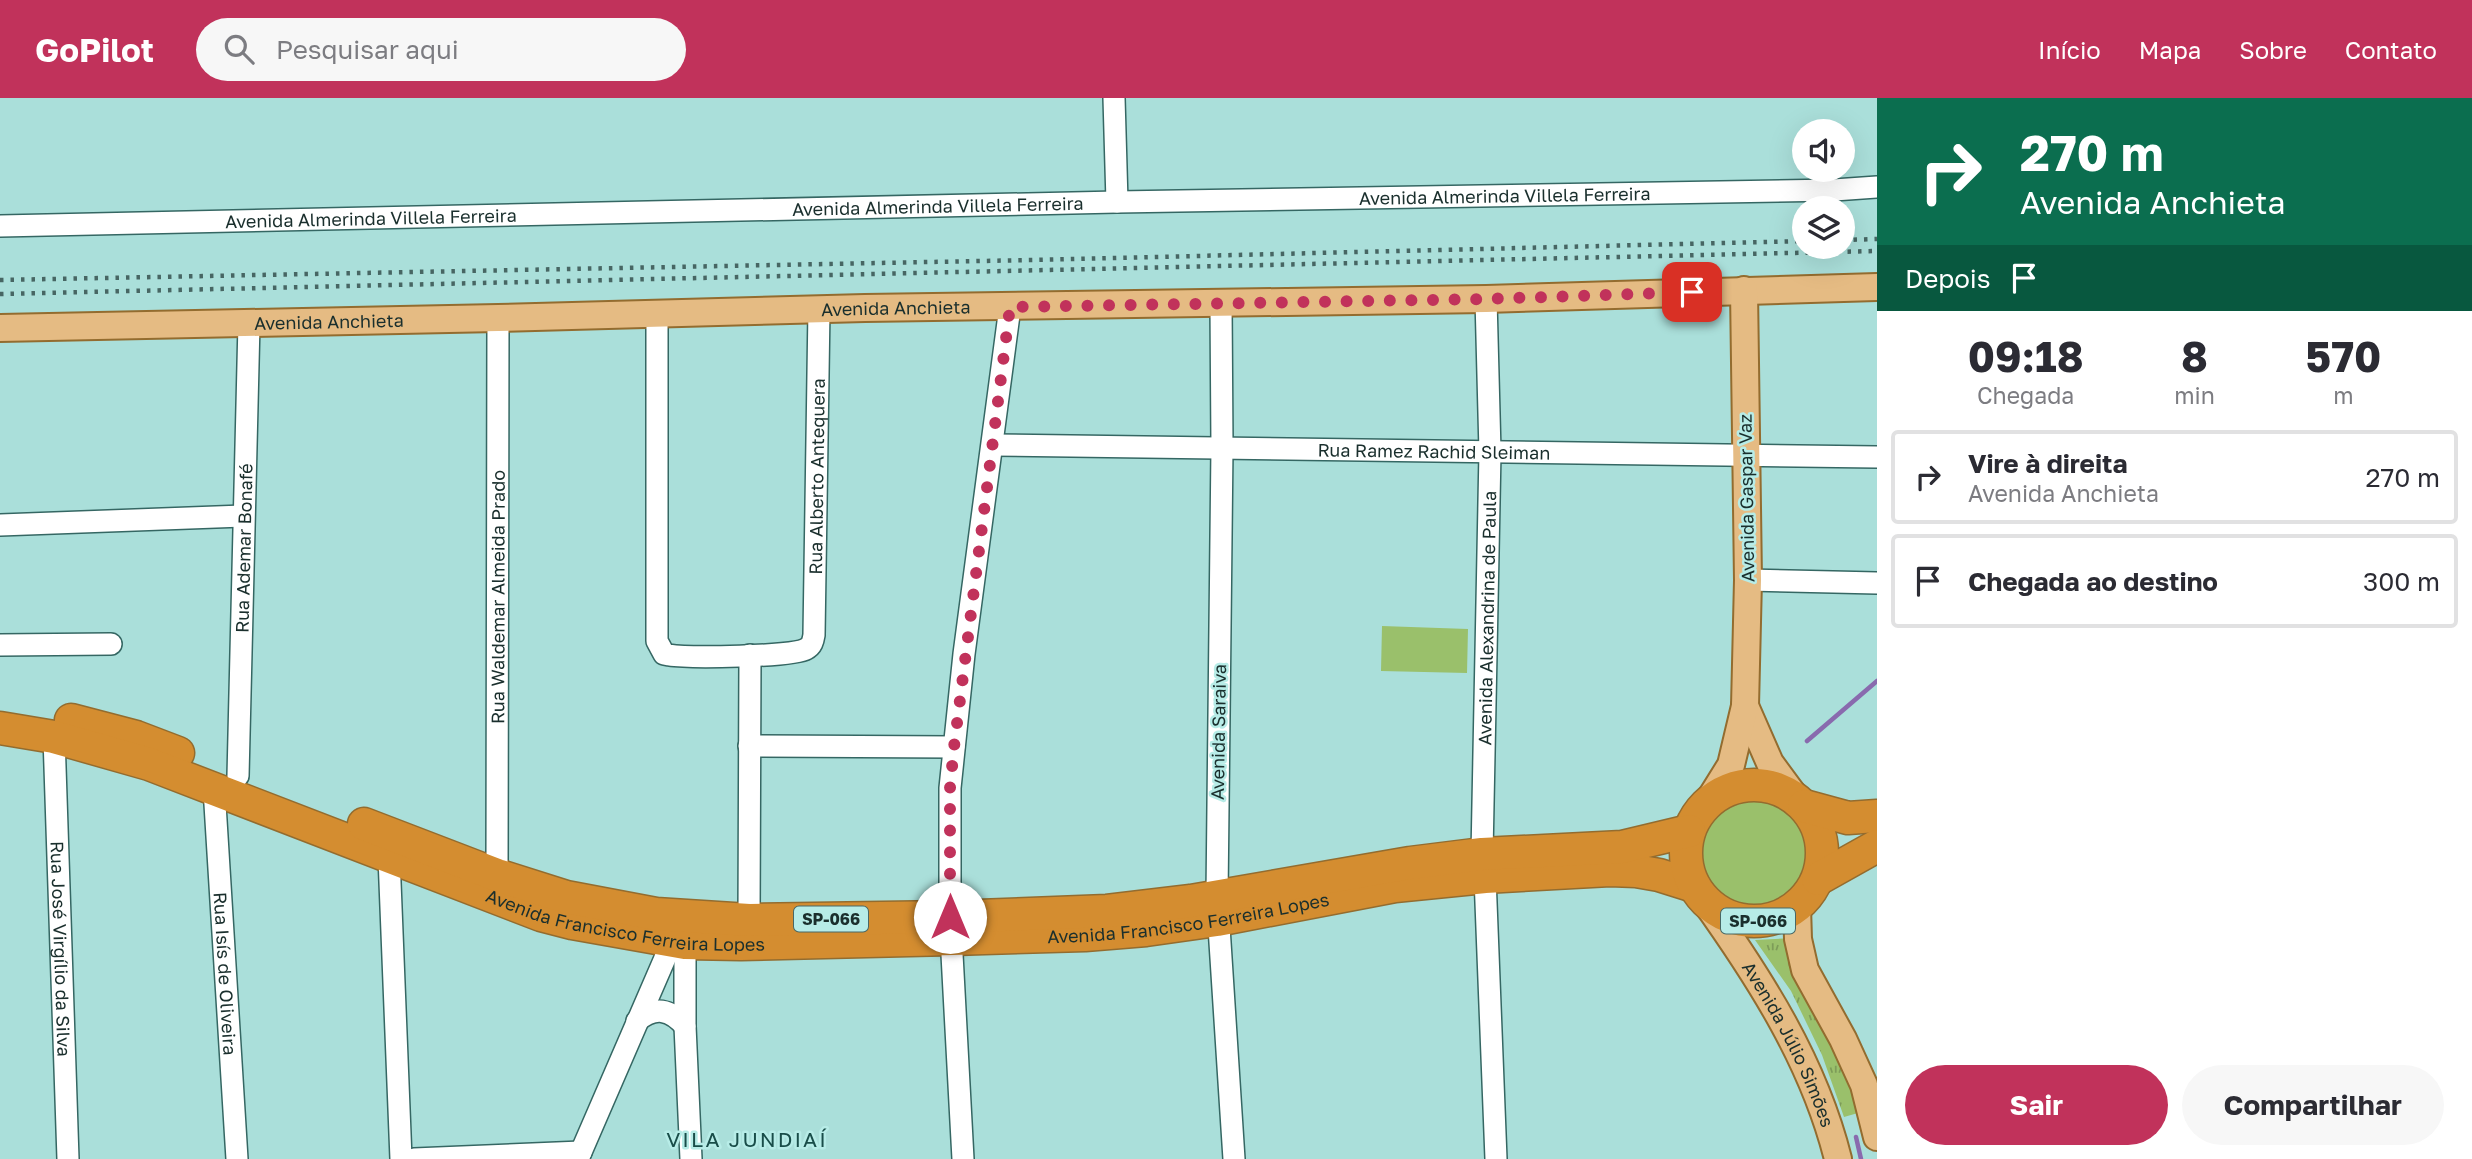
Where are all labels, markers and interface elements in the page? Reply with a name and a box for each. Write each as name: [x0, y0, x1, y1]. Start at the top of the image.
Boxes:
search box: [196, 18, 686, 81]
text: GoPilot: [35, 30, 154, 69]
icon: search: [220, 30, 258, 68]
text: Pesquisar aqui: [276, 34, 459, 65]
text: Início: [2038, 35, 2101, 64]
text: Mapa: [2139, 35, 2201, 64]
text: Sobre: [2239, 35, 2307, 64]
text: Contato: [2345, 35, 2437, 64]
map controls: [1792, 119, 1855, 259]
button: sound: [1792, 119, 1855, 182]
text: 270 m: [2020, 123, 2164, 182]
icon: right: [1905, 126, 1996, 217]
street label: Avenida Almerinda Villela Ferreira: [1359, 182, 1651, 209]
text: Avenida Anchieta: [2020, 183, 2286, 221]
street label: Avenida Almerinda Villela Ferreira: [792, 192, 1084, 220]
button: layers: [1792, 196, 1855, 259]
street label: Avenida Almerinda Villela Ferreira: [225, 204, 517, 232]
icon: arrive: [2005, 259, 2043, 297]
pin: [1662, 262, 1722, 322]
text: Depois: [1905, 263, 1991, 294]
icon: arrive: [1673, 273, 1711, 311]
street label: Avenida Anchieta: [821, 295, 971, 320]
street label: Avenida Anchieta: [254, 309, 404, 334]
text: 09:18: [1968, 331, 2084, 381]
text: 8: [2181, 331, 2208, 381]
text: 570: [2306, 331, 2381, 381]
street label: Rua Alberto Antequera: [804, 378, 829, 575]
text: Chegada: [1977, 381, 2074, 409]
text: min: [2174, 381, 2215, 409]
text: m: [2333, 381, 2354, 409]
street label: Avenida Gaspar Vaz: [1734, 414, 1758, 582]
street label: Rua Ramez Rachid Sleiman: [1317, 438, 1551, 464]
text: Vire à direita: [1968, 448, 2128, 479]
icon: right: [1909, 458, 1947, 496]
text: 270 m: [2366, 462, 2440, 493]
street label: Rua Ademar Bonafé: [230, 463, 257, 633]
street label: Rua Waldemar Almeida Prado: [486, 470, 509, 724]
text: Avenida Anchieta: [1968, 479, 2159, 507]
street label: Avenida Alexandrina de Paula: [1473, 491, 1500, 746]
icon: arrive: [1909, 562, 1947, 600]
text: Chegada ao destino: [1968, 566, 2218, 597]
text: 300 m: [2363, 566, 2440, 597]
street label: Avenida Saraiva: [1206, 664, 1230, 800]
street label: Rua José Virgílio da Silva: [46, 841, 76, 1057]
position arrow: [913, 880, 987, 954]
street label: Avenida Francisco Ferreira Lopes: [483, 884, 765, 955]
street label: Avenida Francisco Ferreira Lopes: [1047, 888, 1331, 947]
street label: Rua Isís de Oliveira: [209, 891, 242, 1056]
road number: SP-066: [794, 906, 868, 932]
road number: SP-066: [1721, 908, 1795, 934]
street label: Avenida Júlio Simões: [1738, 957, 1839, 1130]
button: Sair: [1905, 1065, 2168, 1145]
button: Compartilhar: [2182, 1065, 2444, 1145]
district label: VILA JUNDIAÍ: [666, 1126, 828, 1152]

